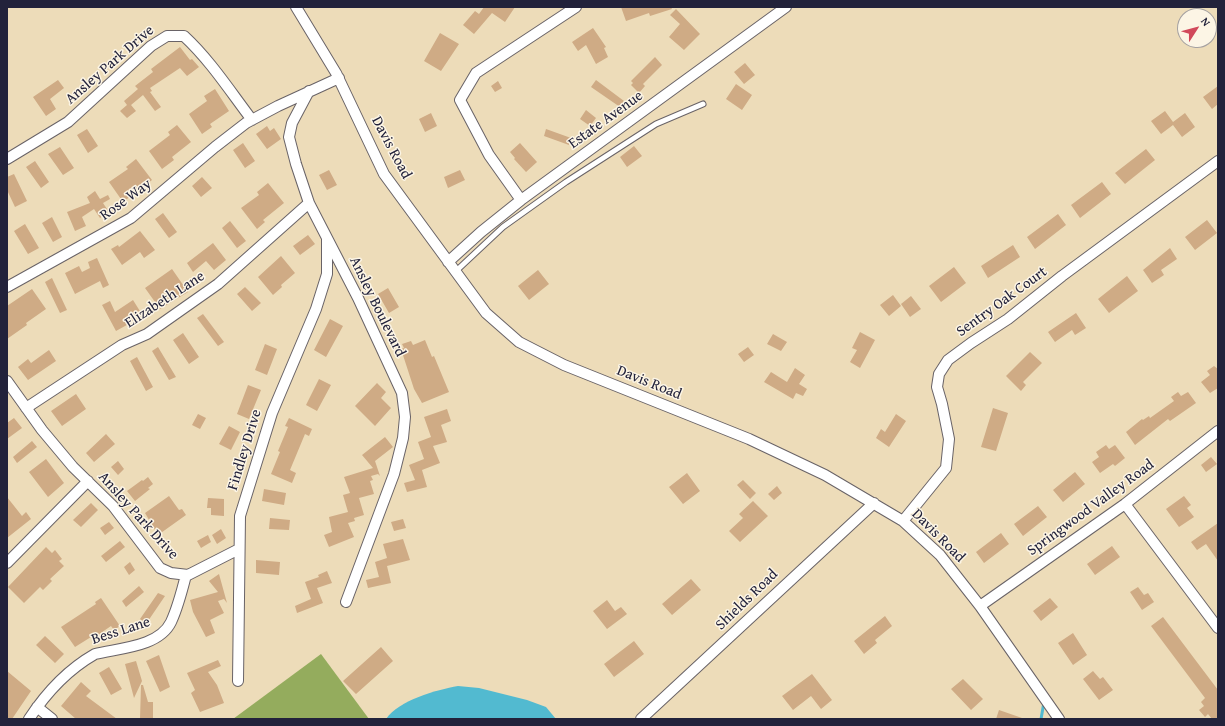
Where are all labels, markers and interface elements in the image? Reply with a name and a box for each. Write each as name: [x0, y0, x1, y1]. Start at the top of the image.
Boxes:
north arrow: [1177, 8, 1217, 48]
text: N: [1197, 14, 1215, 29]
street label: Ansley Park Drive: [62, 22, 158, 108]
street label: Estate Avenue: [565, 87, 647, 153]
street label: Davis Road: [367, 114, 415, 182]
street label: Rose Way: [97, 175, 155, 225]
street label: Ansley Boulevard: [345, 254, 409, 360]
street label: Sentry Oak Court: [953, 263, 1051, 341]
street label: Elizabeth Lane: [122, 268, 208, 332]
street label: Davis Road: [614, 362, 684, 404]
street label: Findley Drive: [224, 407, 266, 493]
street label: Springwood Valley Road: [1024, 456, 1158, 560]
street label: Ansley Park Drive: [94, 469, 182, 563]
street label: Davis Road: [907, 505, 969, 567]
street label: Shields Road: [712, 566, 782, 634]
street label: Bess Lane: [89, 613, 153, 649]

